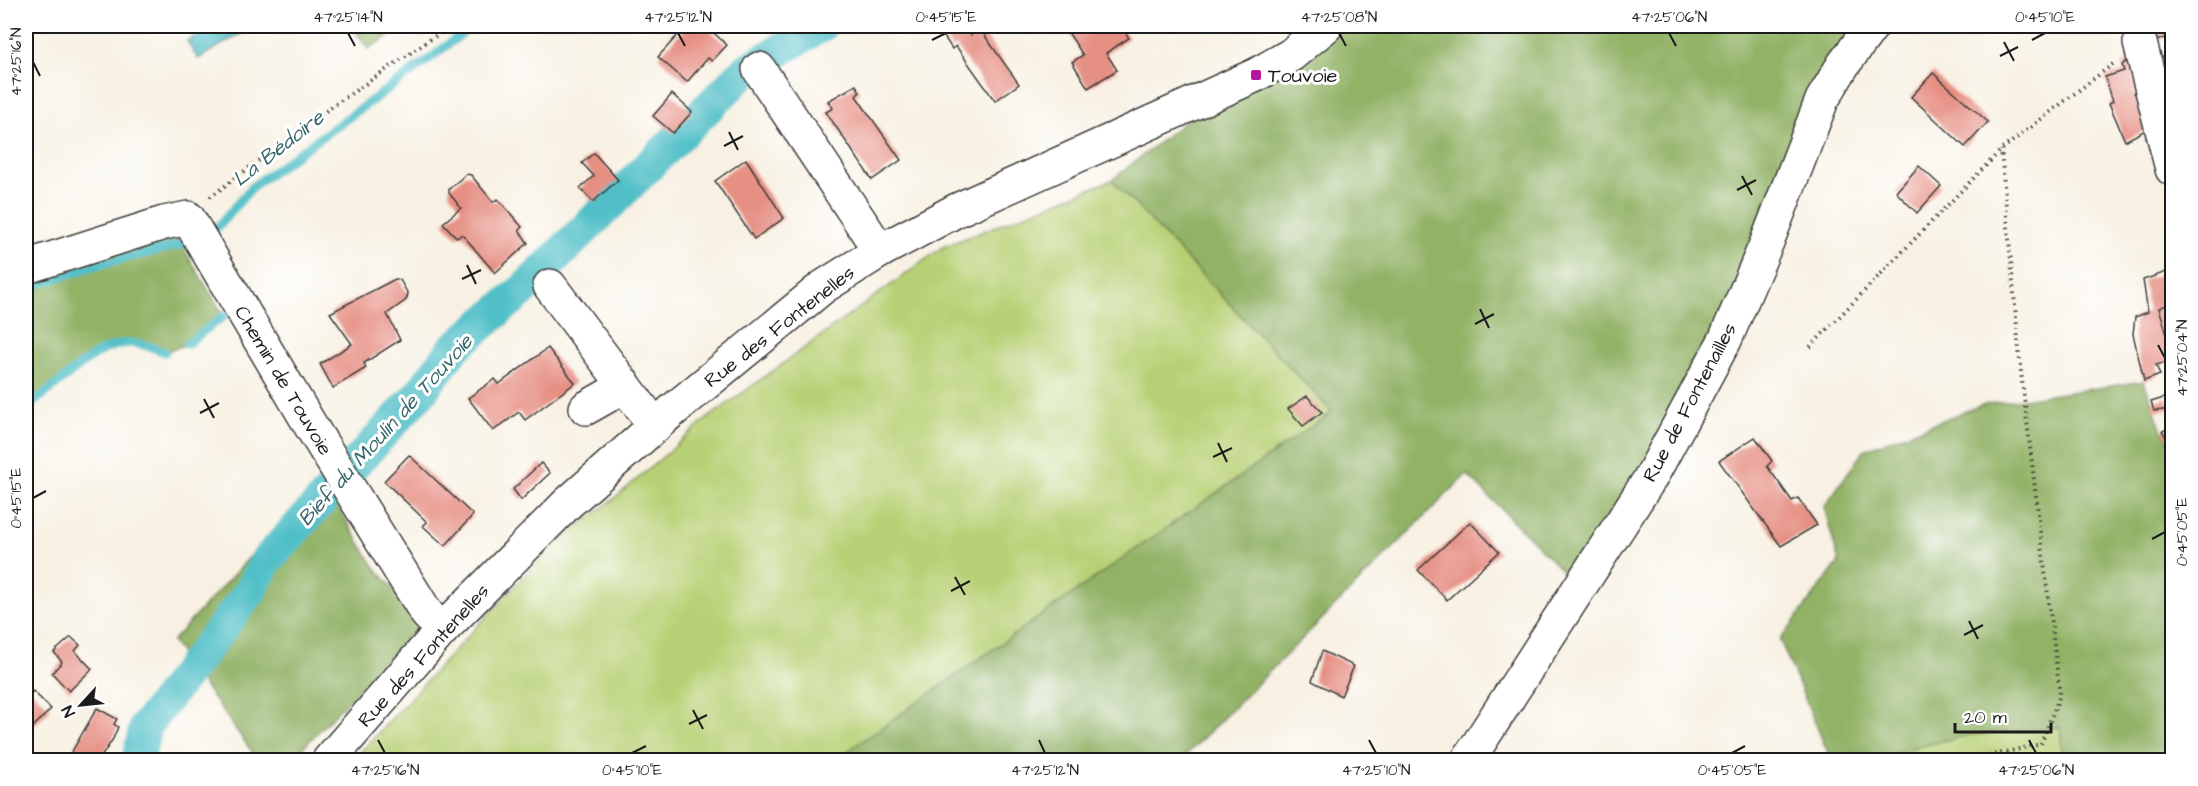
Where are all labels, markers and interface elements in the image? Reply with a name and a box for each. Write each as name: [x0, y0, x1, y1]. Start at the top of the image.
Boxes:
text: 47°25'14"N: [313, 7, 383, 28]
text: 47°25'12"N: [644, 7, 712, 28]
text: 0°45'15"E: [916, 7, 977, 28]
text: 47°25'08"N: [1301, 7, 1377, 28]
text: 47°25'06"N: [1631, 7, 1707, 28]
text: 0°45'10"E: [2015, 7, 2075, 28]
text: 47°25'16"N: [6, 28, 27, 96]
place label: Touvoie: [1268, 62, 1338, 90]
marker: Touvoie: [1249, 68, 1263, 82]
water label: La Bédoire: [227, 103, 331, 193]
street label: Rue des Fontenelles: [698, 259, 861, 395]
street label: Chemin de Touvoie: [227, 300, 339, 461]
street label: Rue de Fontenailles: [1636, 318, 1744, 487]
text: 47°25'04"N: [2172, 320, 2193, 397]
water label: Bief du Moulin de Touvoie: [291, 327, 480, 532]
text: 0°45'15"E: [6, 467, 27, 528]
text: 0°45'05"E: [2172, 498, 2193, 566]
street label: Rue des Fontenelles: [352, 578, 496, 734]
north arrow: [51, 675, 111, 735]
scale bar: [1955, 696, 2051, 734]
text: N: [56, 702, 81, 721]
text: 20 m: [1964, 705, 2007, 730]
text: 47°25'16"N: [351, 760, 419, 781]
text: 0°45'10"E: [602, 760, 662, 781]
text: 47°25'12"N: [1011, 760, 1079, 781]
text: 47°25'10"N: [1342, 760, 1410, 781]
text: 0°45'05"E: [1698, 760, 1766, 781]
text: 47°25'06"N: [1998, 760, 2074, 781]

